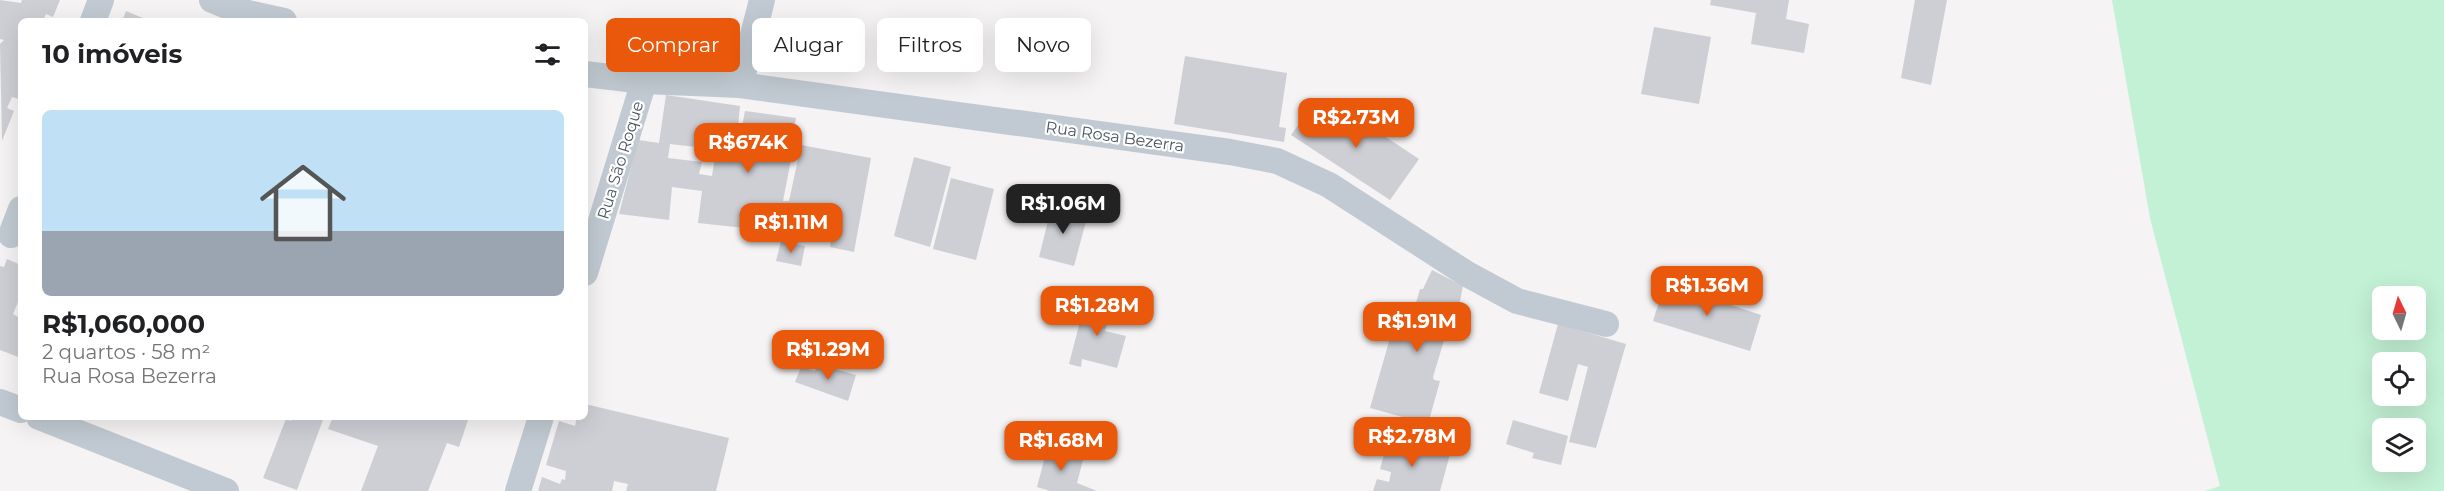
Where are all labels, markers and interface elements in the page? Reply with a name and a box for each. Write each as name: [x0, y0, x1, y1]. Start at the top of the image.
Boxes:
chip: Comprar: [606, 18, 740, 72]
chip: Alugar: [752, 18, 865, 72]
chip: Filtros: [877, 18, 983, 72]
chip: Novo: [995, 18, 1091, 72]
text: 10 imóveis: [42, 38, 182, 70]
icon: filters: [531, 38, 564, 71]
pin: R$2.73M: [1301, 98, 1411, 149]
street label: Rua São Roque: [594, 99, 647, 221]
text: R$2.73M: [1312, 105, 1400, 129]
street label: Rua Rosa Bezerra: [1044, 117, 1185, 156]
pin: R$674K: [699, 123, 797, 174]
text: R$674K: [708, 130, 788, 154]
icon: home: [249, 149, 357, 257]
pin: R$1.06M: [1008, 184, 1118, 235]
text: R$1.06M: [1020, 191, 1106, 215]
pin: R$1.11M: [736, 203, 846, 254]
text: R$1.11M: [754, 210, 828, 234]
pin: R$1.36M: [1652, 266, 1762, 317]
text: R$1.36M: [1665, 273, 1749, 297]
pin: R$1.28M: [1042, 286, 1152, 337]
north arrow: [2372, 286, 2426, 340]
map controls: [2372, 286, 2426, 472]
text: R$1.28M: [1055, 293, 1139, 317]
pin: R$1.91M: [1362, 302, 1472, 353]
text: R$1,060,000: [42, 308, 205, 340]
text: R$1.91M: [1377, 309, 1457, 333]
pin: R$1.29M: [773, 330, 883, 381]
text: R$1.29M: [786, 337, 870, 361]
text: 2 quartos · 58 m²: [42, 340, 210, 364]
button: locate: [2372, 352, 2426, 406]
text: Rua Rosa Bezerra: [42, 364, 217, 388]
pin: R$2.78M: [1357, 417, 1467, 468]
button: layers: [2372, 418, 2426, 472]
pin: R$1.68M: [1006, 421, 1116, 472]
text: R$2.78M: [1368, 424, 1456, 448]
text: R$1.68M: [1018, 428, 1104, 452]

